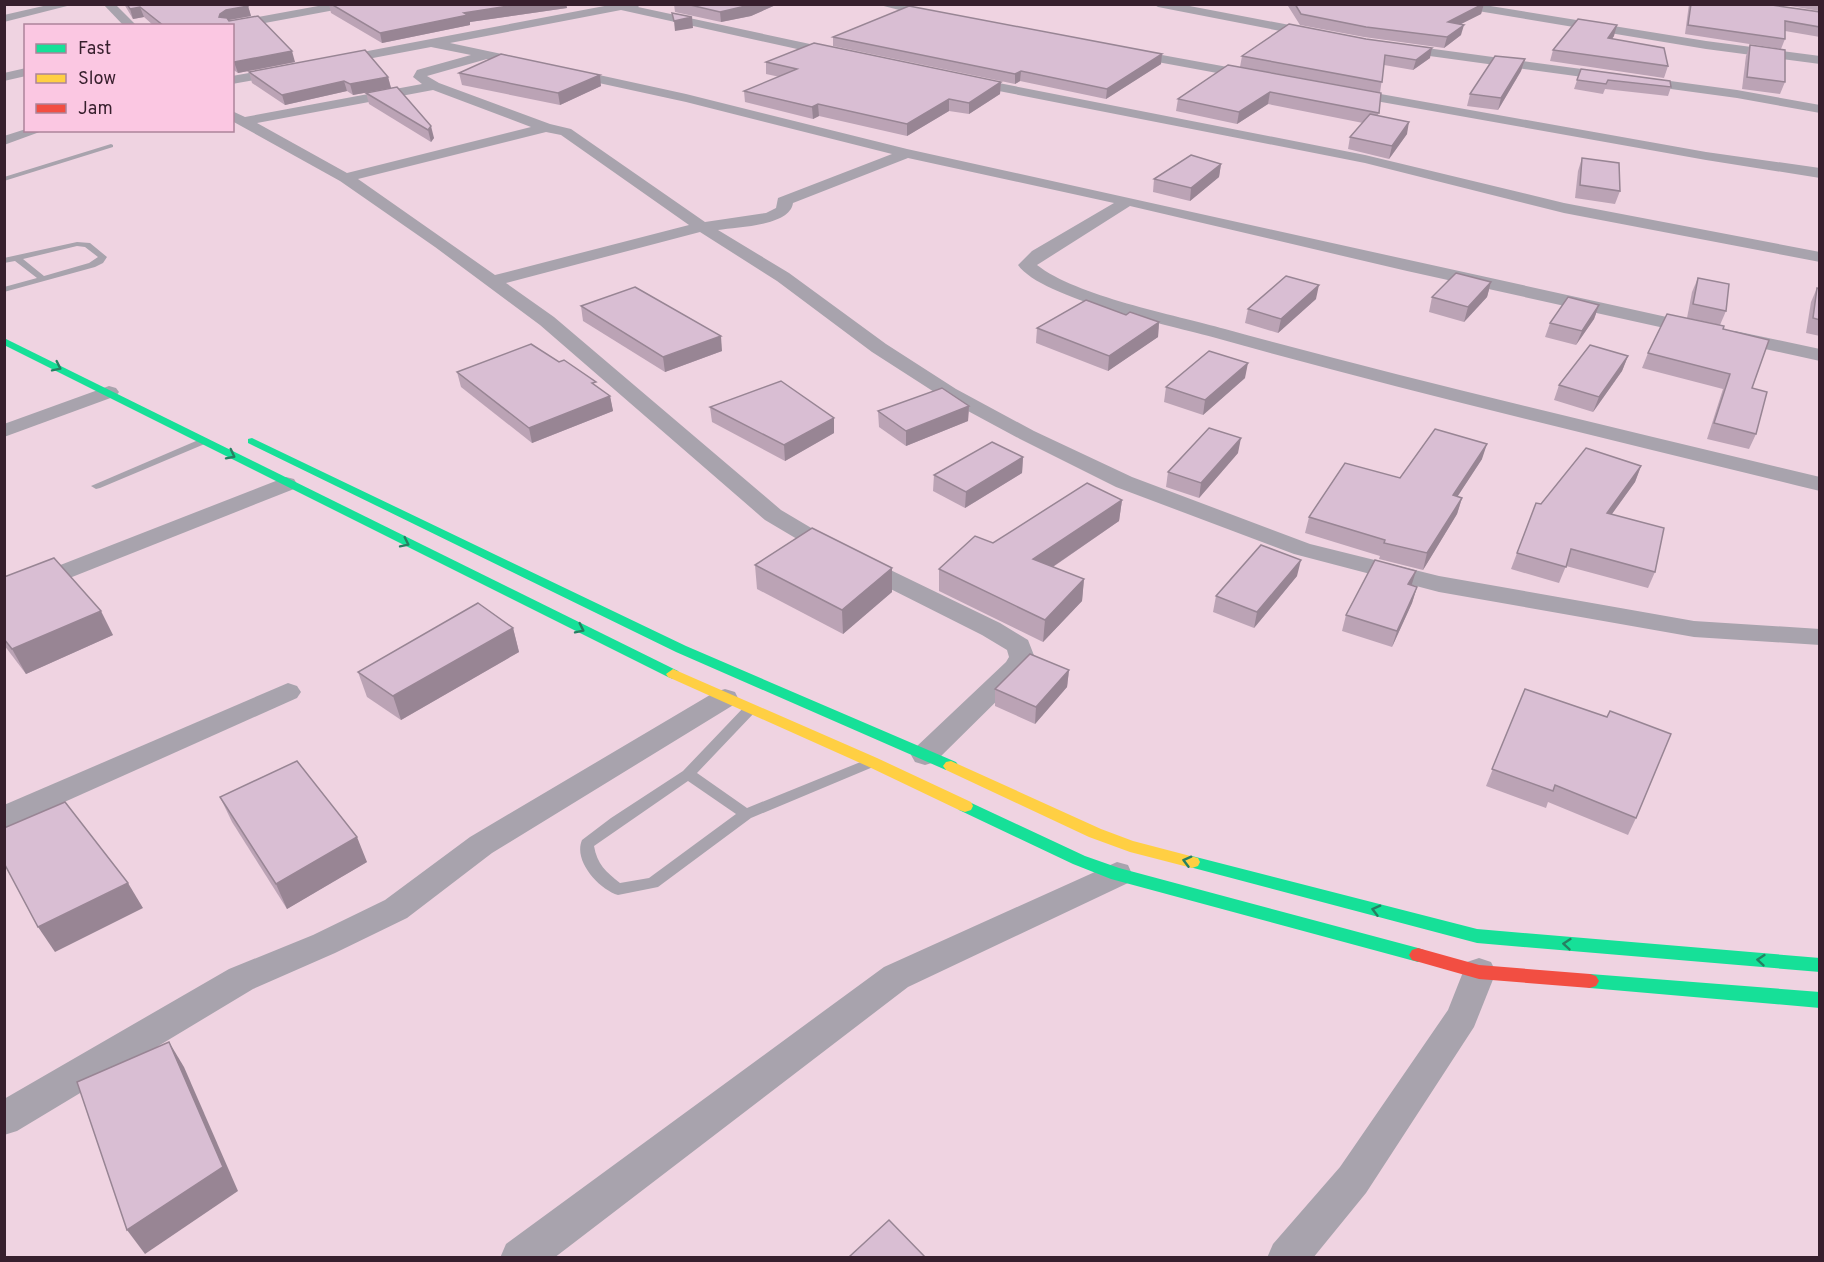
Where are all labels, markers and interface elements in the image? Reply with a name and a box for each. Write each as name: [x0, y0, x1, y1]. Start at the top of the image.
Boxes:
legend: [24, 24, 234, 132]
text: Fast: [78, 38, 111, 61]
text: Slow: [78, 68, 116, 91]
text: Jam: [78, 98, 113, 121]
one-way arrow: [51, 359, 62, 371]
one-way arrow: [225, 448, 235, 459]
one-way arrow: [399, 535, 410, 547]
one-way arrow: [573, 622, 584, 634]
one-way arrow: [1182, 856, 1193, 868]
one-way arrow: [1371, 905, 1381, 918]
one-way arrow: [1562, 938, 1571, 951]
one-way arrow: [1757, 954, 1766, 967]

